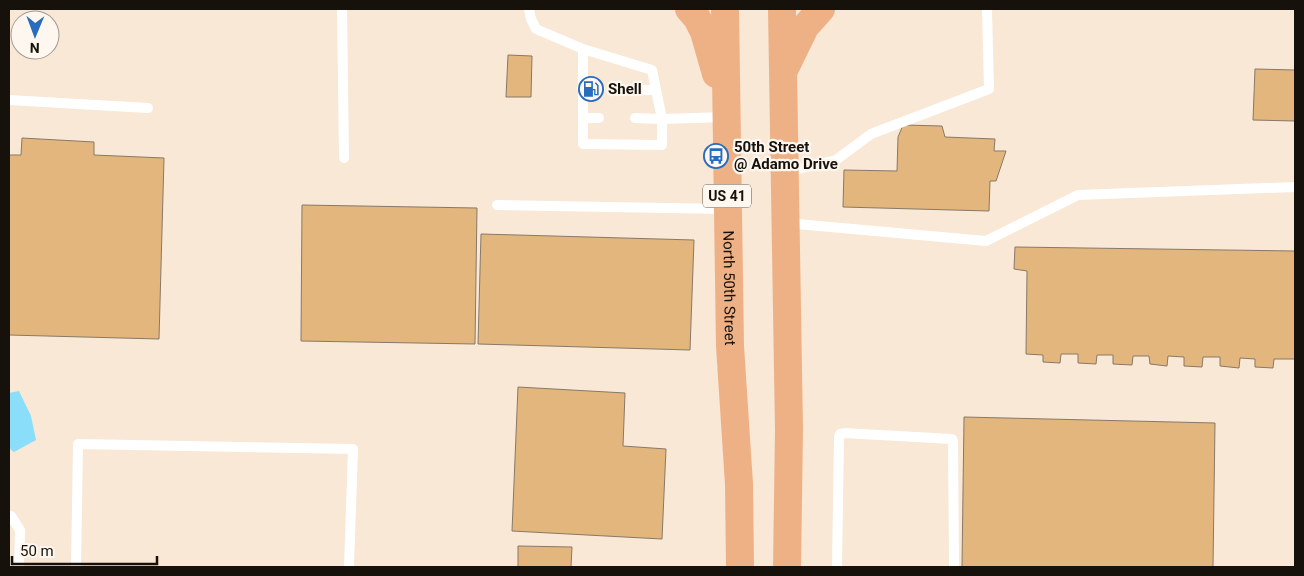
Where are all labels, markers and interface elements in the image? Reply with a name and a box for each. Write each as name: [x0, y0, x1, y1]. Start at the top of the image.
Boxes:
north arrow: [10, 10, 60, 60]
text: N: [30, 40, 40, 56]
fuel station icon: Shell: [578, 76, 604, 102]
place label: Shell: [608, 80, 642, 98]
place label: 50th Street @ Adamo Drive: [734, 138, 838, 173]
bus stop icon: 50th Street @ Adamo Drive: [703, 143, 729, 169]
road number: US 41: [703, 185, 751, 208]
street label: North 50th Street: [719, 230, 739, 346]
scale bar: [12, 534, 158, 566]
text: 50 m: [20, 542, 54, 560]

